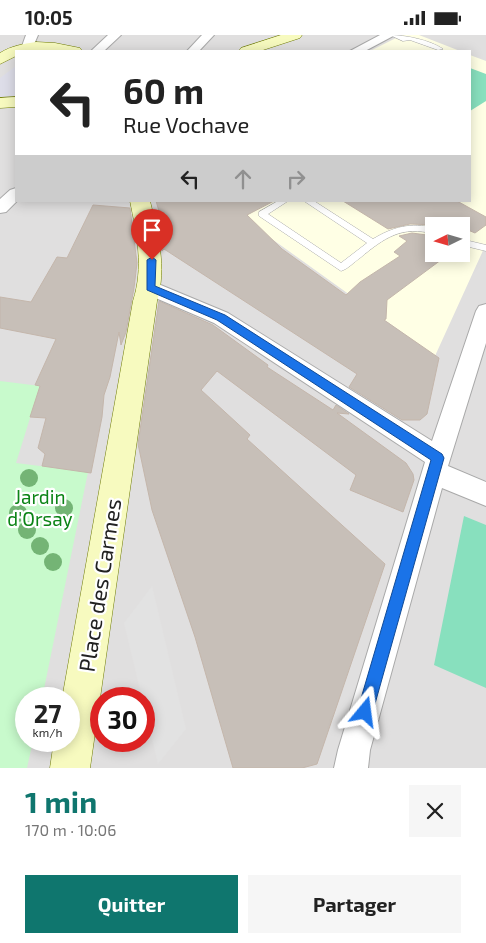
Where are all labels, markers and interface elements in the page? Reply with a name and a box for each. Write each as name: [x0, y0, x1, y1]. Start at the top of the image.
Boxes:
text: 10:05: [25, 6, 73, 29]
text: 60 m: [123, 69, 204, 111]
icon: left: [40, 70, 105, 135]
text: Rue Vochave: [123, 111, 249, 137]
icon: left: [176, 165, 204, 193]
icon: ahead: [229, 165, 257, 193]
icon: right: [282, 165, 310, 193]
pin: [131, 209, 173, 260]
icon: arrive: [138, 216, 166, 244]
north arrow: [425, 217, 470, 263]
map controls: [425, 217, 470, 262]
park label: Jardin d'Orsay: [7, 485, 73, 530]
street label: Place des Carmes: [72, 496, 126, 674]
position arrow: [338, 685, 390, 737]
speed limit sign: 30: [90, 687, 155, 752]
text: 27: [34, 698, 61, 728]
text: km/h: [33, 725, 62, 739]
text: 1 min: [25, 783, 97, 819]
button: close: [409, 785, 461, 837]
text: 170 m · 10:06: [25, 820, 116, 839]
button: Quitter: [25, 875, 238, 933]
button: Partager: [248, 875, 461, 933]

